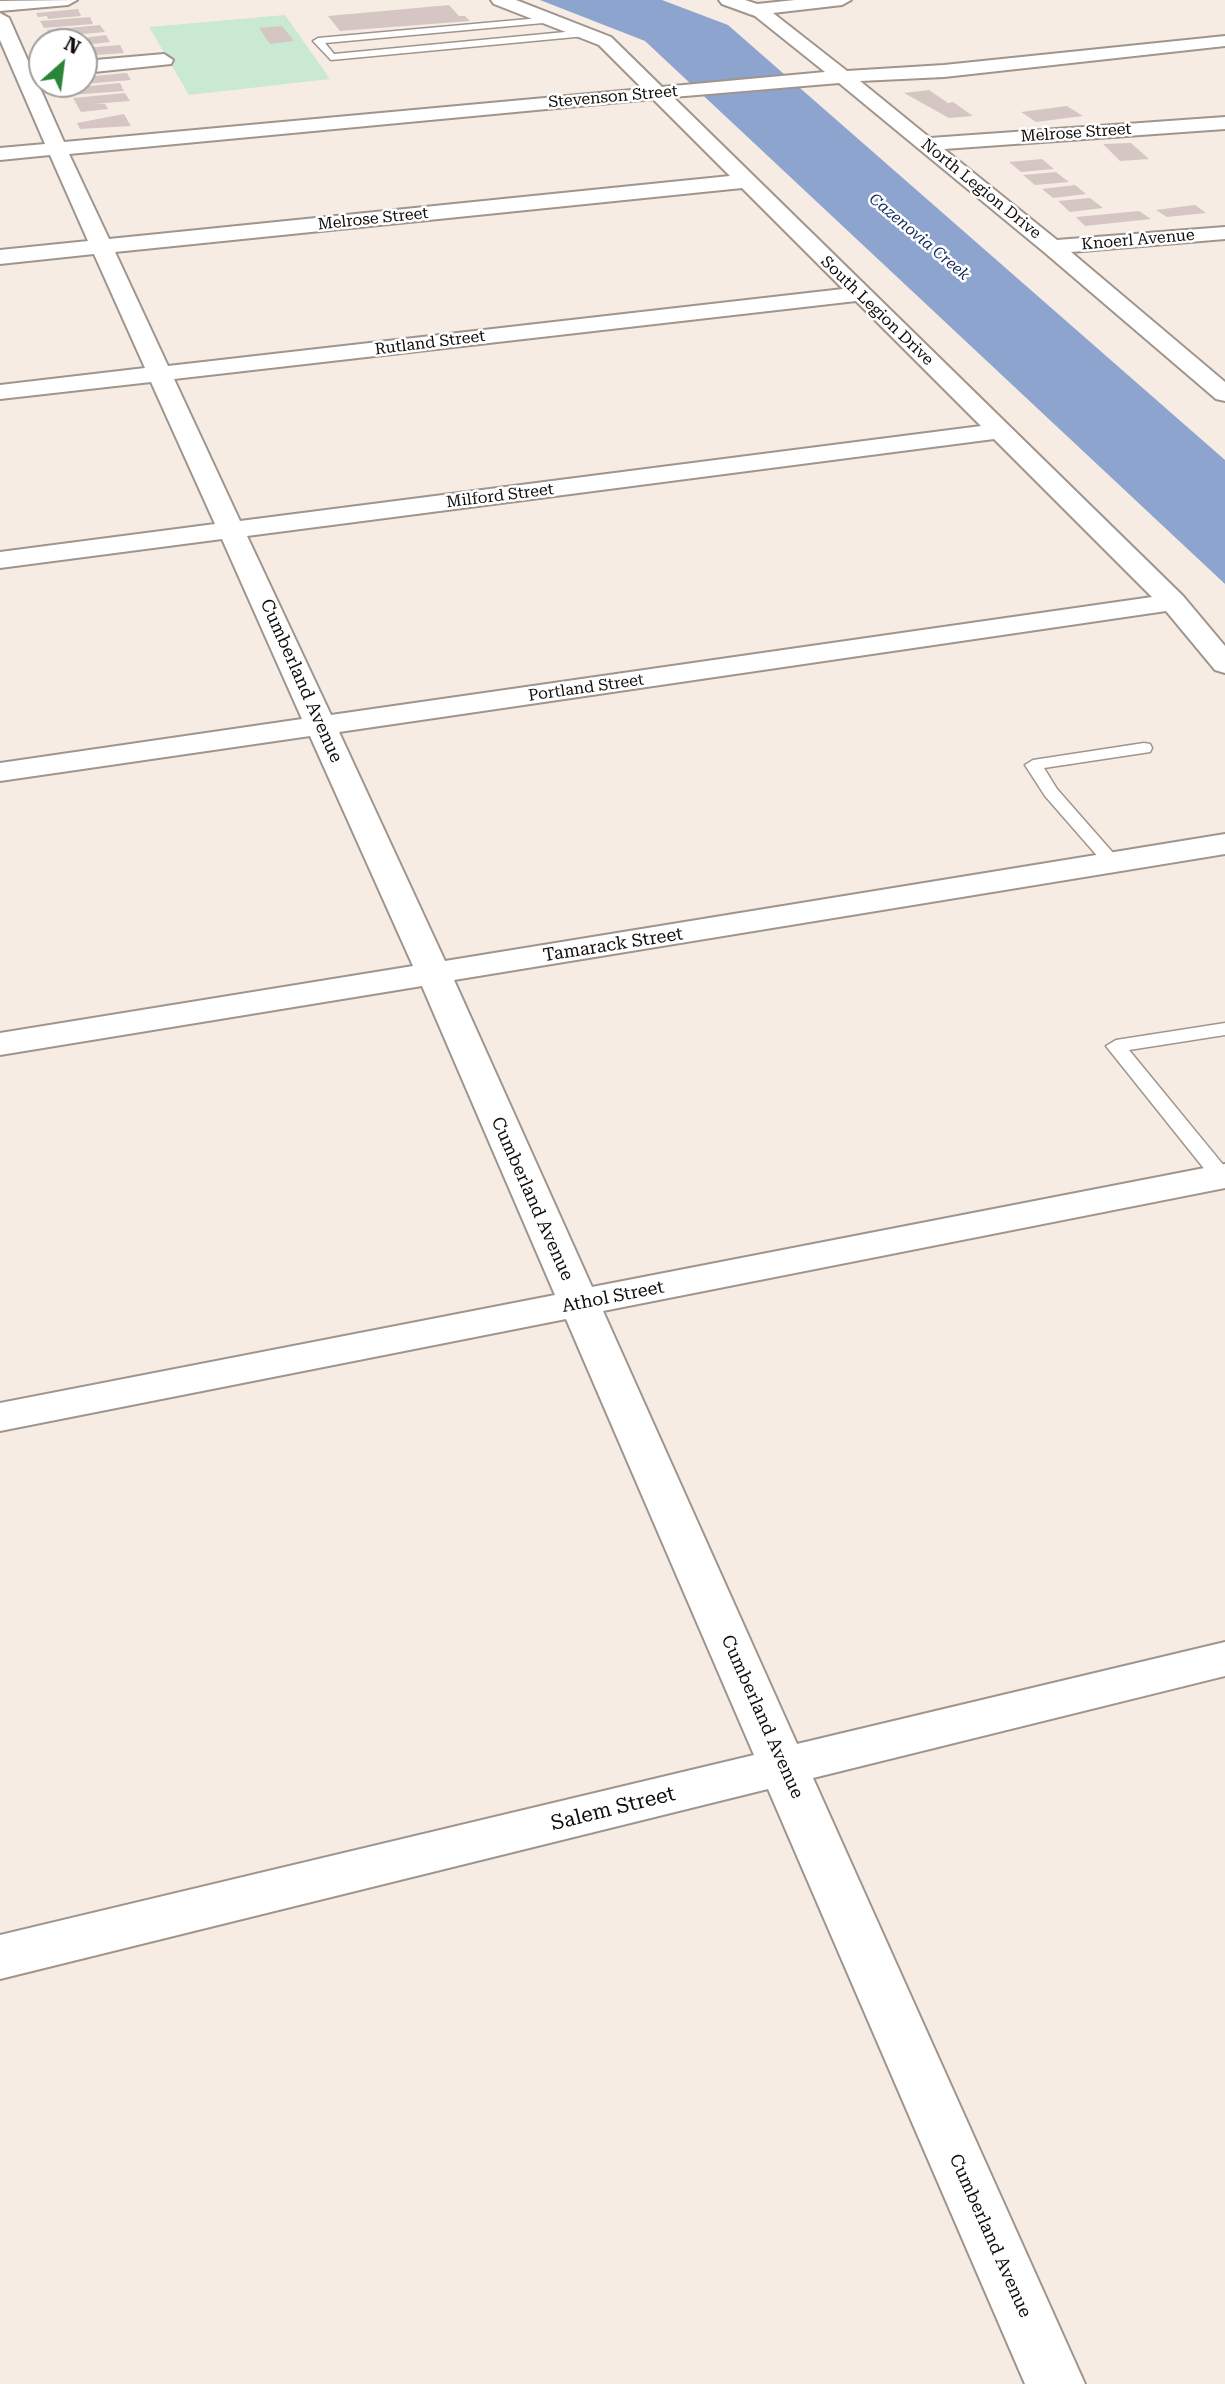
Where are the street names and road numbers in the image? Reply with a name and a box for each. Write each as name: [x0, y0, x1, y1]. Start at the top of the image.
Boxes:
street label: Stevenson Street: [547, 82, 679, 112]
street label: Melrose Street: [1020, 120, 1132, 146]
street label: North Legion Drive: [917, 135, 1045, 243]
street label: Melrose Street: [317, 204, 429, 234]
street label: Knoerl Avenue: [1081, 225, 1195, 255]
street label: South Legion Drive: [817, 252, 937, 370]
street label: Rutland Street: [374, 327, 486, 359]
street label: Milford Street: [445, 480, 555, 512]
street label: Cumberland Avenue: [255, 596, 347, 766]
street label: Portland Street: [527, 670, 645, 706]
street label: Tamarack Street: [542, 923, 684, 967]
street label: Cumberland Avenue: [486, 1114, 578, 1284]
street label: Athol Street: [560, 1277, 666, 1317]
street label: Cumberland Avenue: [716, 1632, 808, 1802]
street label: Salem Street: [548, 1781, 678, 1837]
street label: Cumberland Avenue: [944, 2151, 1036, 2321]

